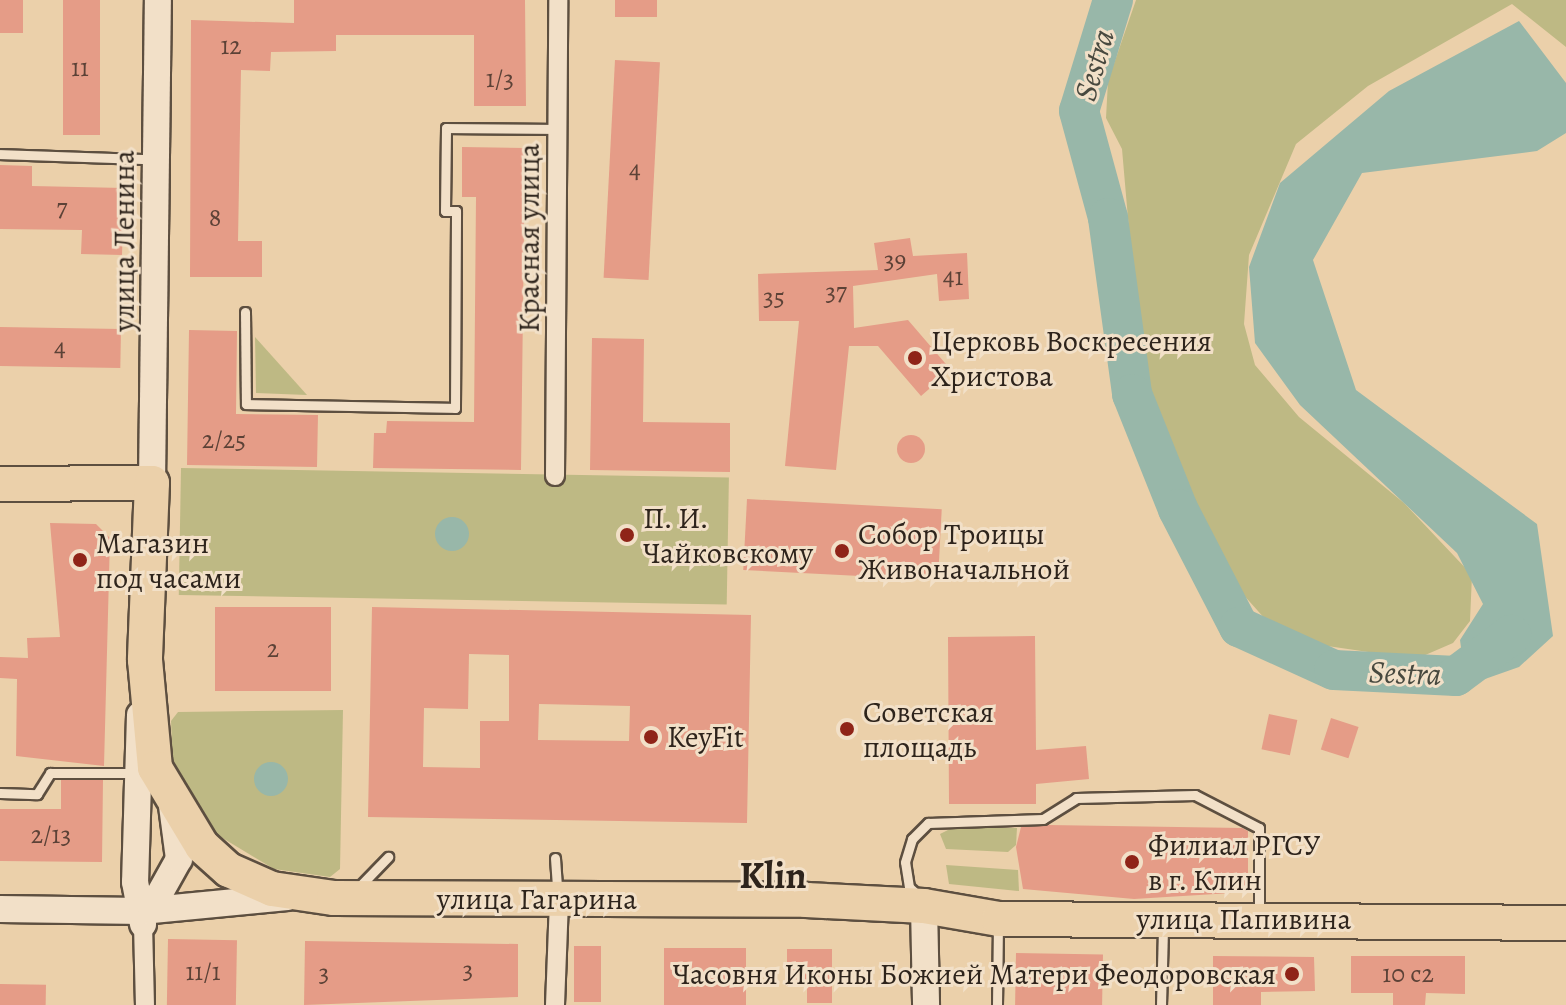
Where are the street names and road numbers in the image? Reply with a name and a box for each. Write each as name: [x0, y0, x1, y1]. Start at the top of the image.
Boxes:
street label: Красная улица: [511, 143, 547, 333]
street label: улица Ленина: [106, 150, 142, 332]
street label: улица Гагарина: [437, 881, 637, 917]
street label: улица Папивина: [1137, 901, 1351, 937]

